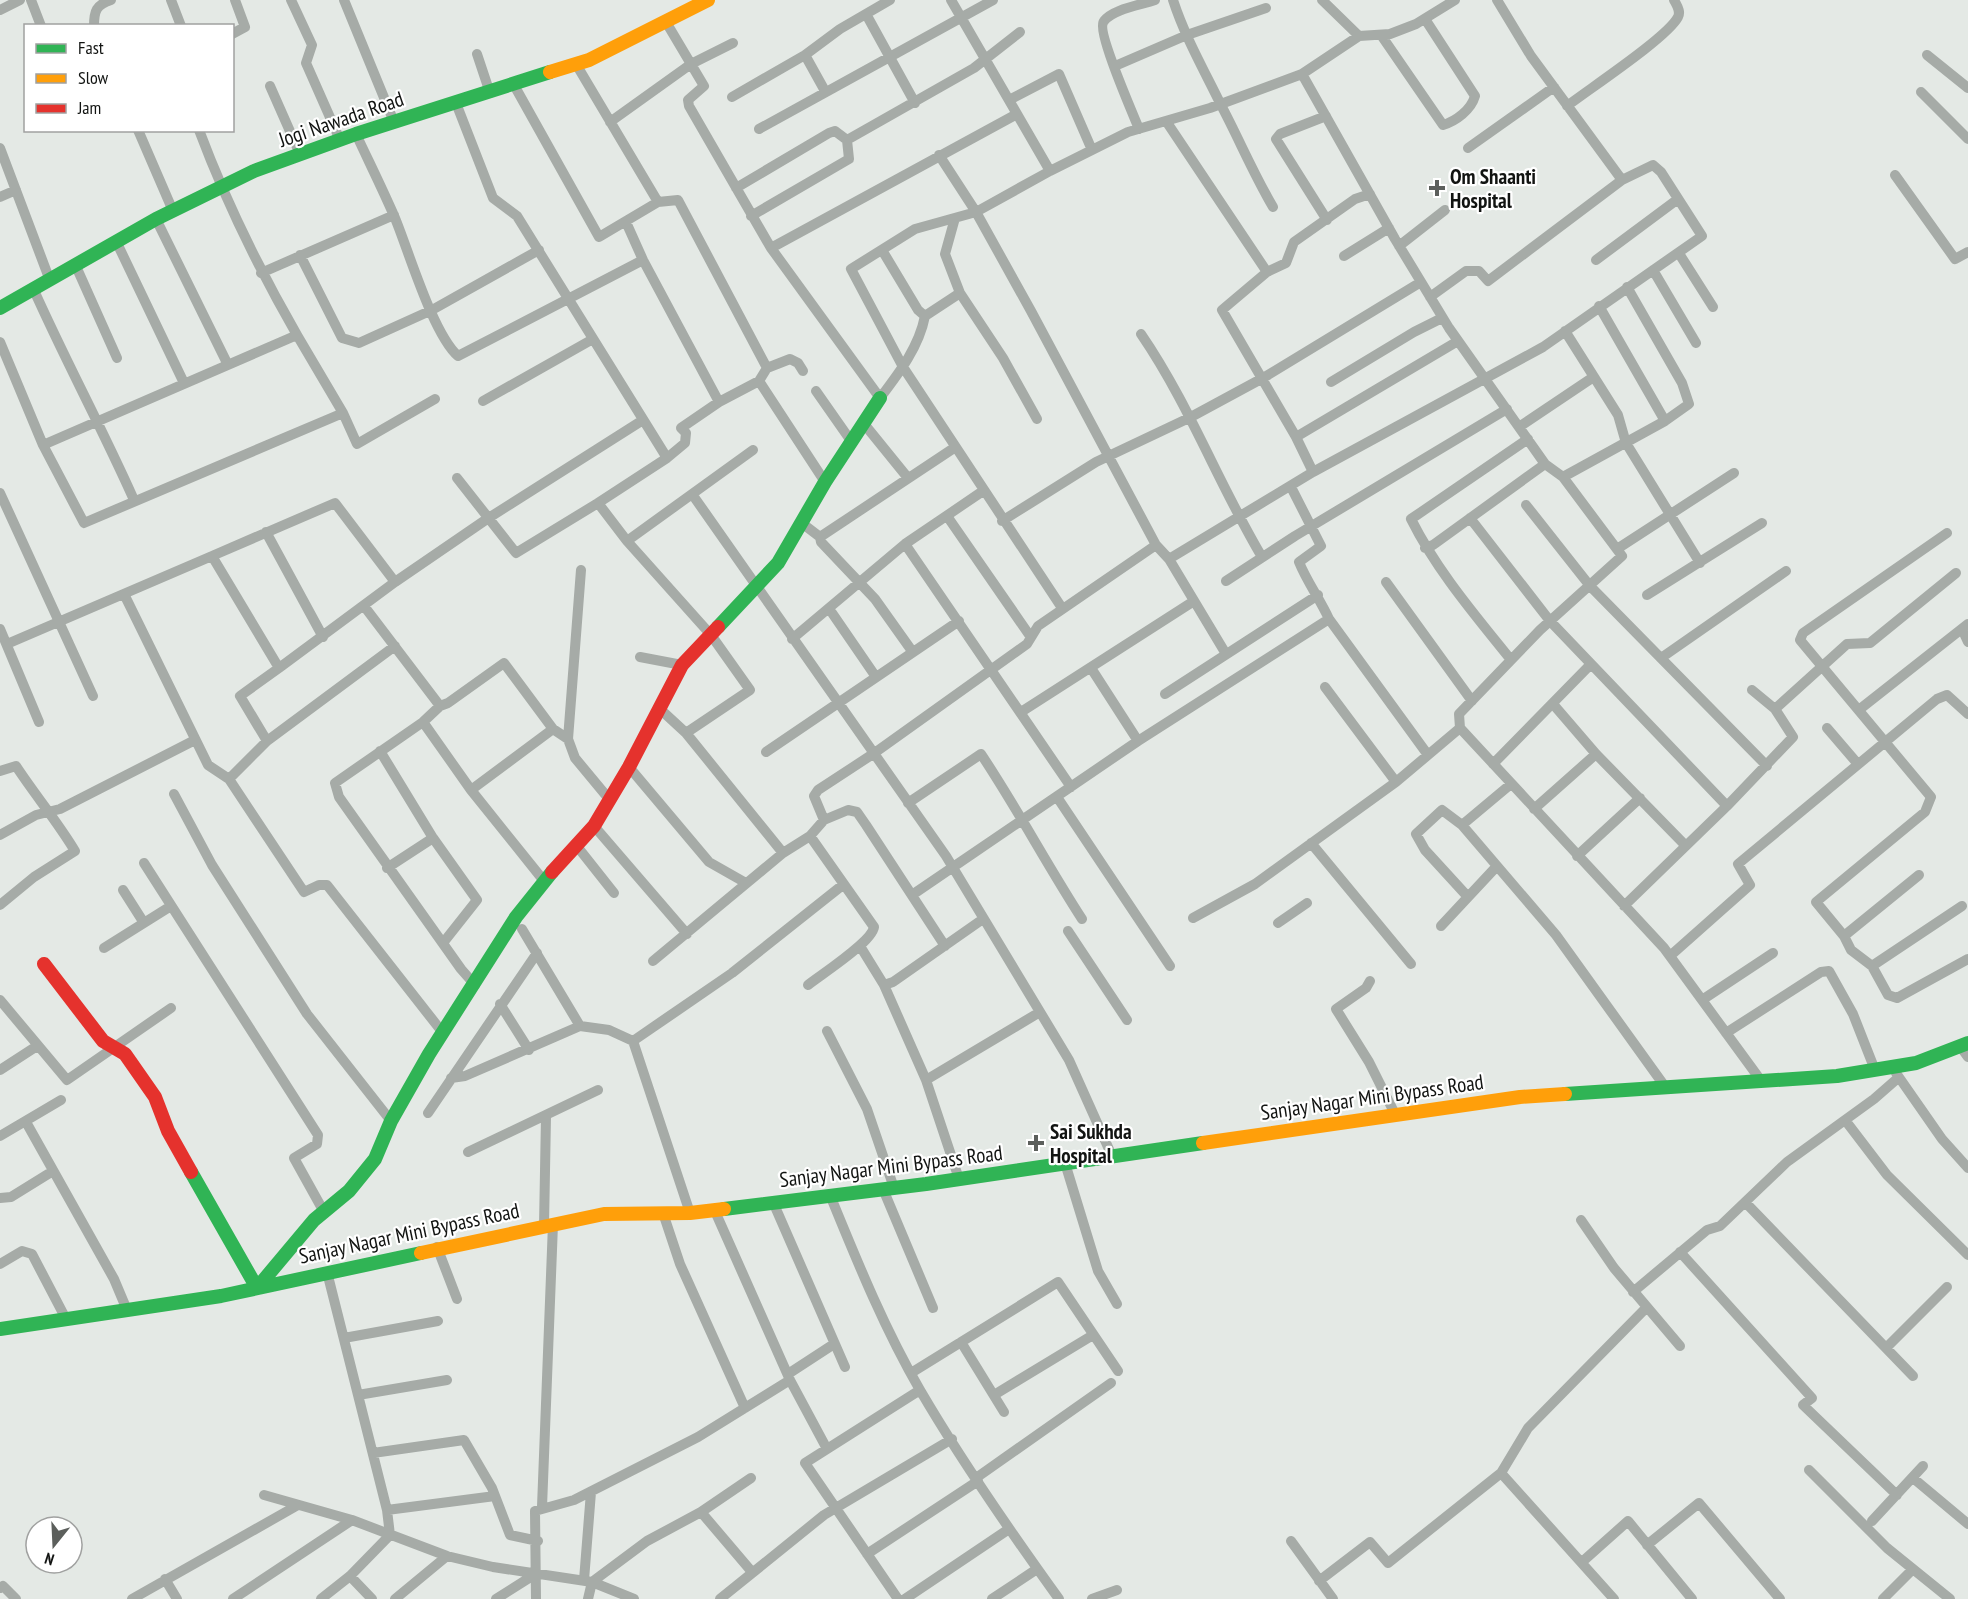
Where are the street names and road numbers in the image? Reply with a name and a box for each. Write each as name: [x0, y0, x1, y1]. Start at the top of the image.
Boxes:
street label: Jogi Nawada Road: [274, 85, 407, 153]
street label: Sanjay Nagar Mini Bypass Road: [1259, 1068, 1485, 1126]
street label: Sanjay Nagar Mini Bypass Road: [778, 1139, 1004, 1193]
street label: Sanjay Nagar Mini Bypass Road: [296, 1196, 522, 1270]

